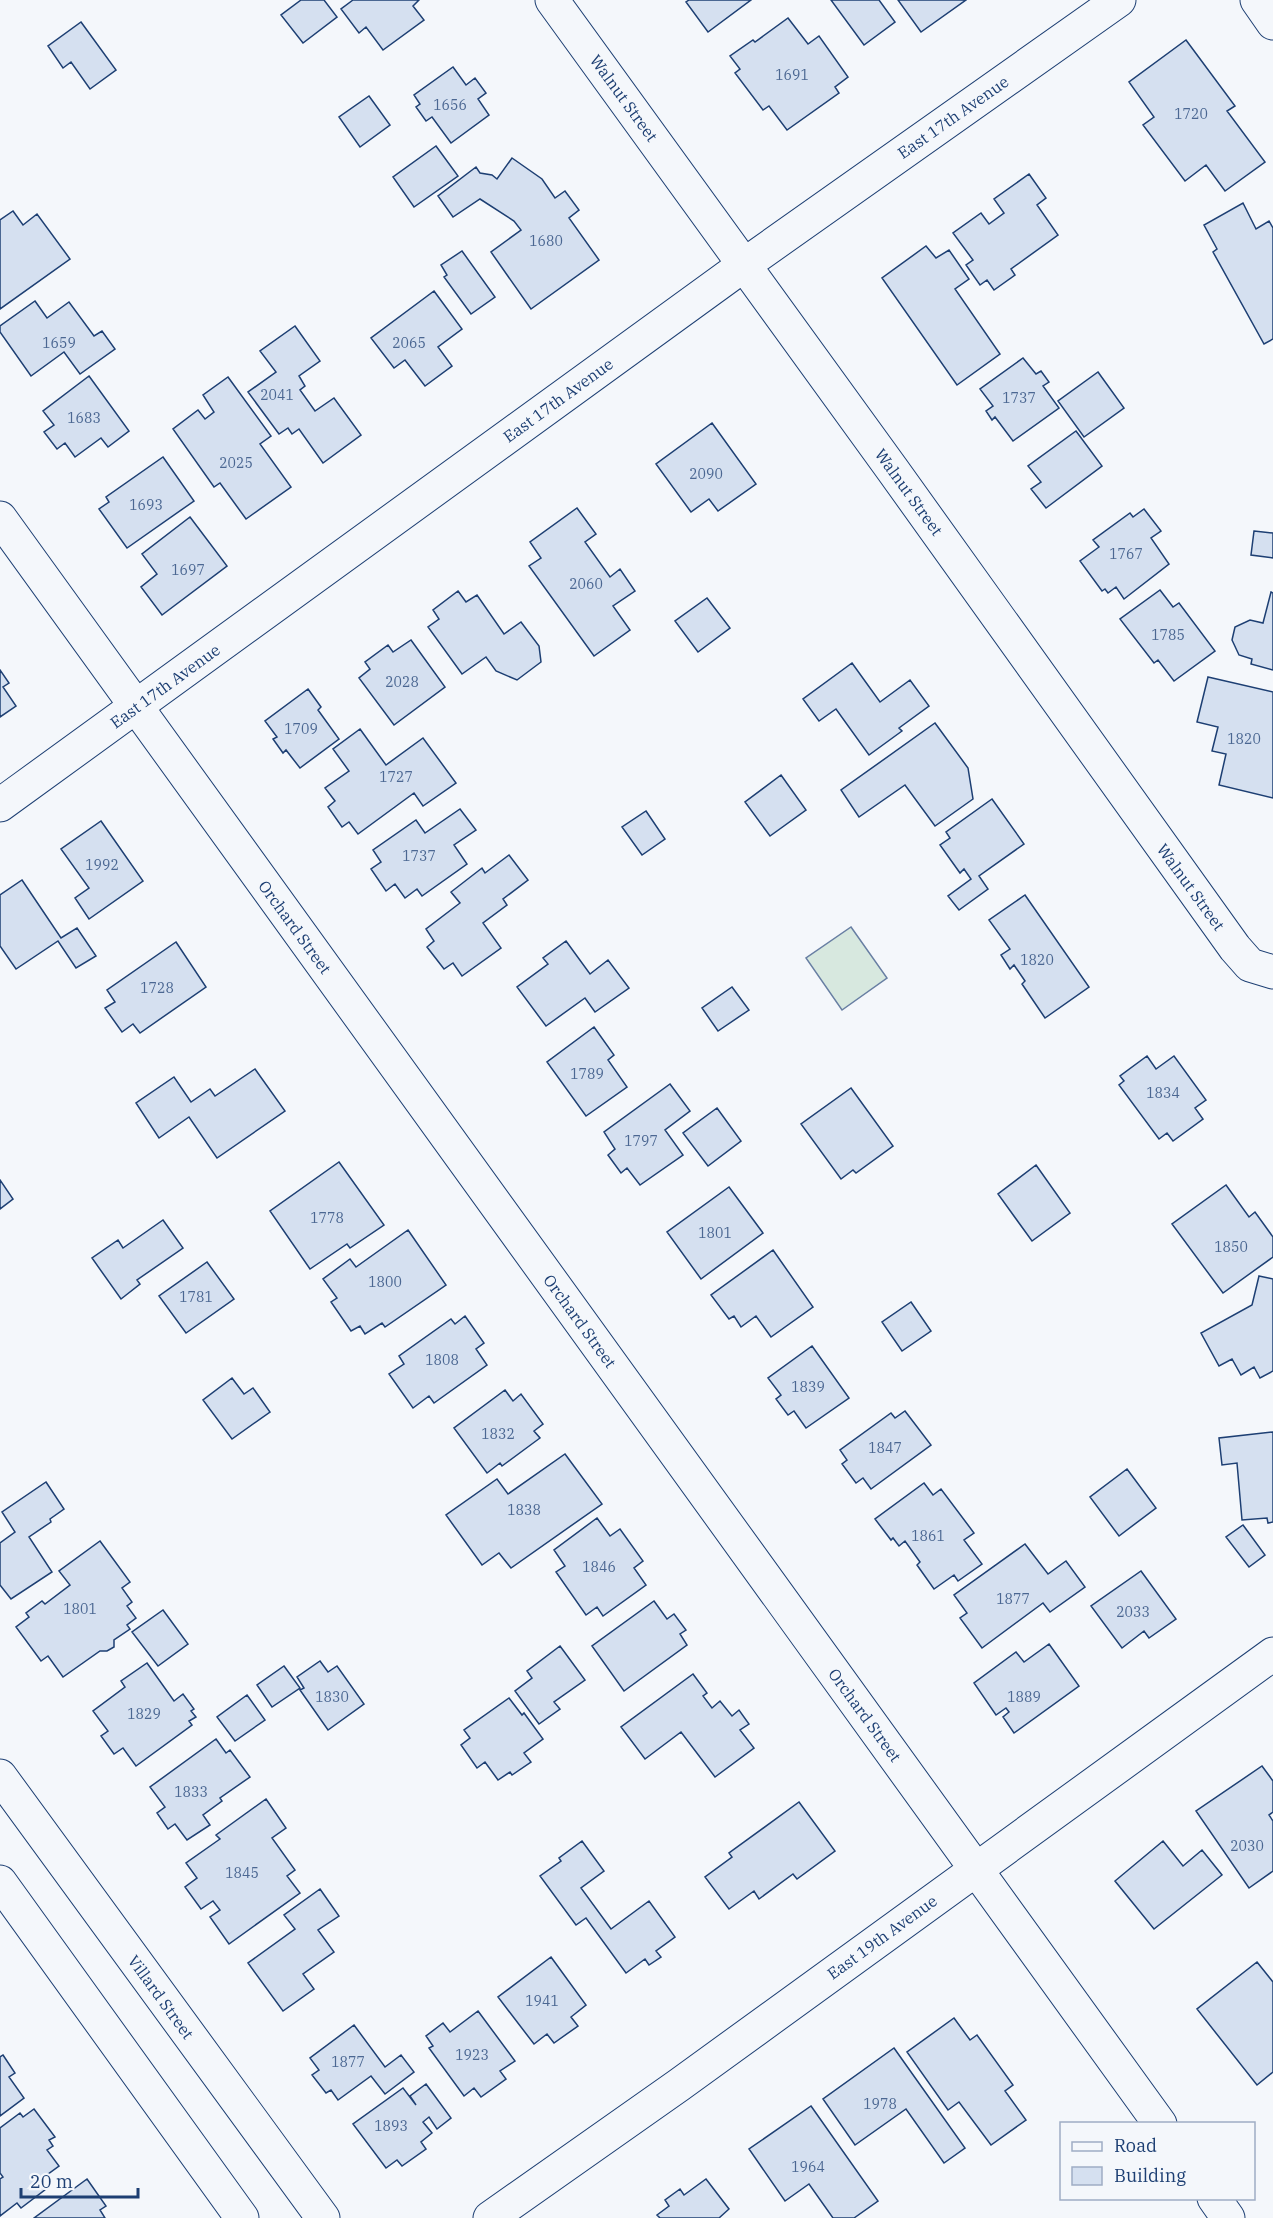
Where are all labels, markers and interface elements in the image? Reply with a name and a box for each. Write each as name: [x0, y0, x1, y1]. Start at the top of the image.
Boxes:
street label: Walnut Street: [586, 51, 662, 146]
house number: 1691: [775, 66, 809, 84]
street label: East 17th Avenue: [894, 71, 1012, 163]
house number: 1656: [433, 96, 467, 114]
house number: 1720: [1174, 105, 1208, 123]
house number: 1680: [529, 232, 563, 250]
house number: 1659: [42, 334, 76, 352]
house number: 2065: [392, 334, 426, 352]
street label: East 17th Avenue: [499, 353, 617, 447]
house number: 2041: [260, 386, 294, 404]
house number: 1737: [1002, 389, 1036, 407]
house number: 1683: [67, 409, 101, 427]
street label: Walnut Street: [871, 445, 947, 540]
house number: 2025: [219, 454, 253, 472]
house number: 2090: [689, 465, 723, 483]
house number: 1693: [129, 496, 163, 514]
house number: 1767: [1109, 545, 1143, 563]
house number: 1697: [171, 561, 205, 579]
house number: 2060: [569, 575, 603, 593]
house number: 1785: [1151, 626, 1185, 644]
street label: East 17th Avenue: [106, 639, 224, 733]
house number: 2028: [385, 673, 419, 691]
house number: 1709: [284, 720, 318, 738]
house number: 1820: [1227, 730, 1261, 748]
house number: 1727: [379, 768, 413, 786]
street label: Walnut Street: [1153, 840, 1229, 935]
house number: 1737: [402, 847, 436, 865]
house number: 1992: [85, 856, 119, 874]
street label: Orchard Street: [254, 876, 336, 978]
house number: 1820: [1020, 951, 1054, 969]
house number: 1728: [140, 979, 174, 997]
house number: 1789: [570, 1065, 604, 1083]
house number: 1834: [1146, 1084, 1180, 1102]
house number: 1797: [624, 1132, 658, 1150]
house number: 1778: [310, 1209, 344, 1227]
house number: 1801: [698, 1224, 732, 1242]
house number: 1850: [1214, 1238, 1248, 1256]
street label: Orchard Street: [539, 1270, 621, 1372]
house number: 1800: [368, 1273, 402, 1291]
house number: 1781: [179, 1288, 213, 1306]
house number: 1808: [425, 1351, 459, 1369]
house number: 1839: [791, 1378, 825, 1396]
house number: 1832: [481, 1425, 515, 1443]
house number: 1847: [868, 1439, 902, 1457]
house number: 1838: [507, 1501, 541, 1519]
house number: 1861: [911, 1527, 945, 1545]
house number: 1846: [582, 1558, 616, 1576]
house number: 1877: [996, 1590, 1030, 1608]
house number: 1801: [63, 1600, 97, 1618]
house number: 2033: [1116, 1603, 1150, 1621]
street label: Orchard Street: [824, 1664, 906, 1766]
house number: 1830: [315, 1688, 349, 1706]
house number: 1889: [1007, 1688, 1041, 1706]
house number: 1829: [127, 1705, 161, 1723]
house number: 1833: [174, 1783, 208, 1801]
house number: 2030: [1230, 1837, 1264, 1855]
house number: 1845: [225, 1864, 259, 1882]
street label: East 19th Avenue: [823, 1890, 941, 1984]
street label: Villard Street: [124, 1951, 198, 2043]
house number: 1941: [525, 1992, 559, 2010]
house number: 1923: [455, 2046, 489, 2064]
house number: 1877: [331, 2053, 365, 2071]
house number: 1978: [863, 2095, 897, 2113]
house number: 1893: [374, 2117, 408, 2135]
legend: [1060, 2122, 1255, 2200]
text: Road: [1114, 2134, 1157, 2157]
house number: 1964: [791, 2158, 825, 2176]
scale bar: [21, 2161, 138, 2199]
text: Building: [1114, 2164, 1186, 2187]
text: 20 m: [30, 2170, 73, 2193]

